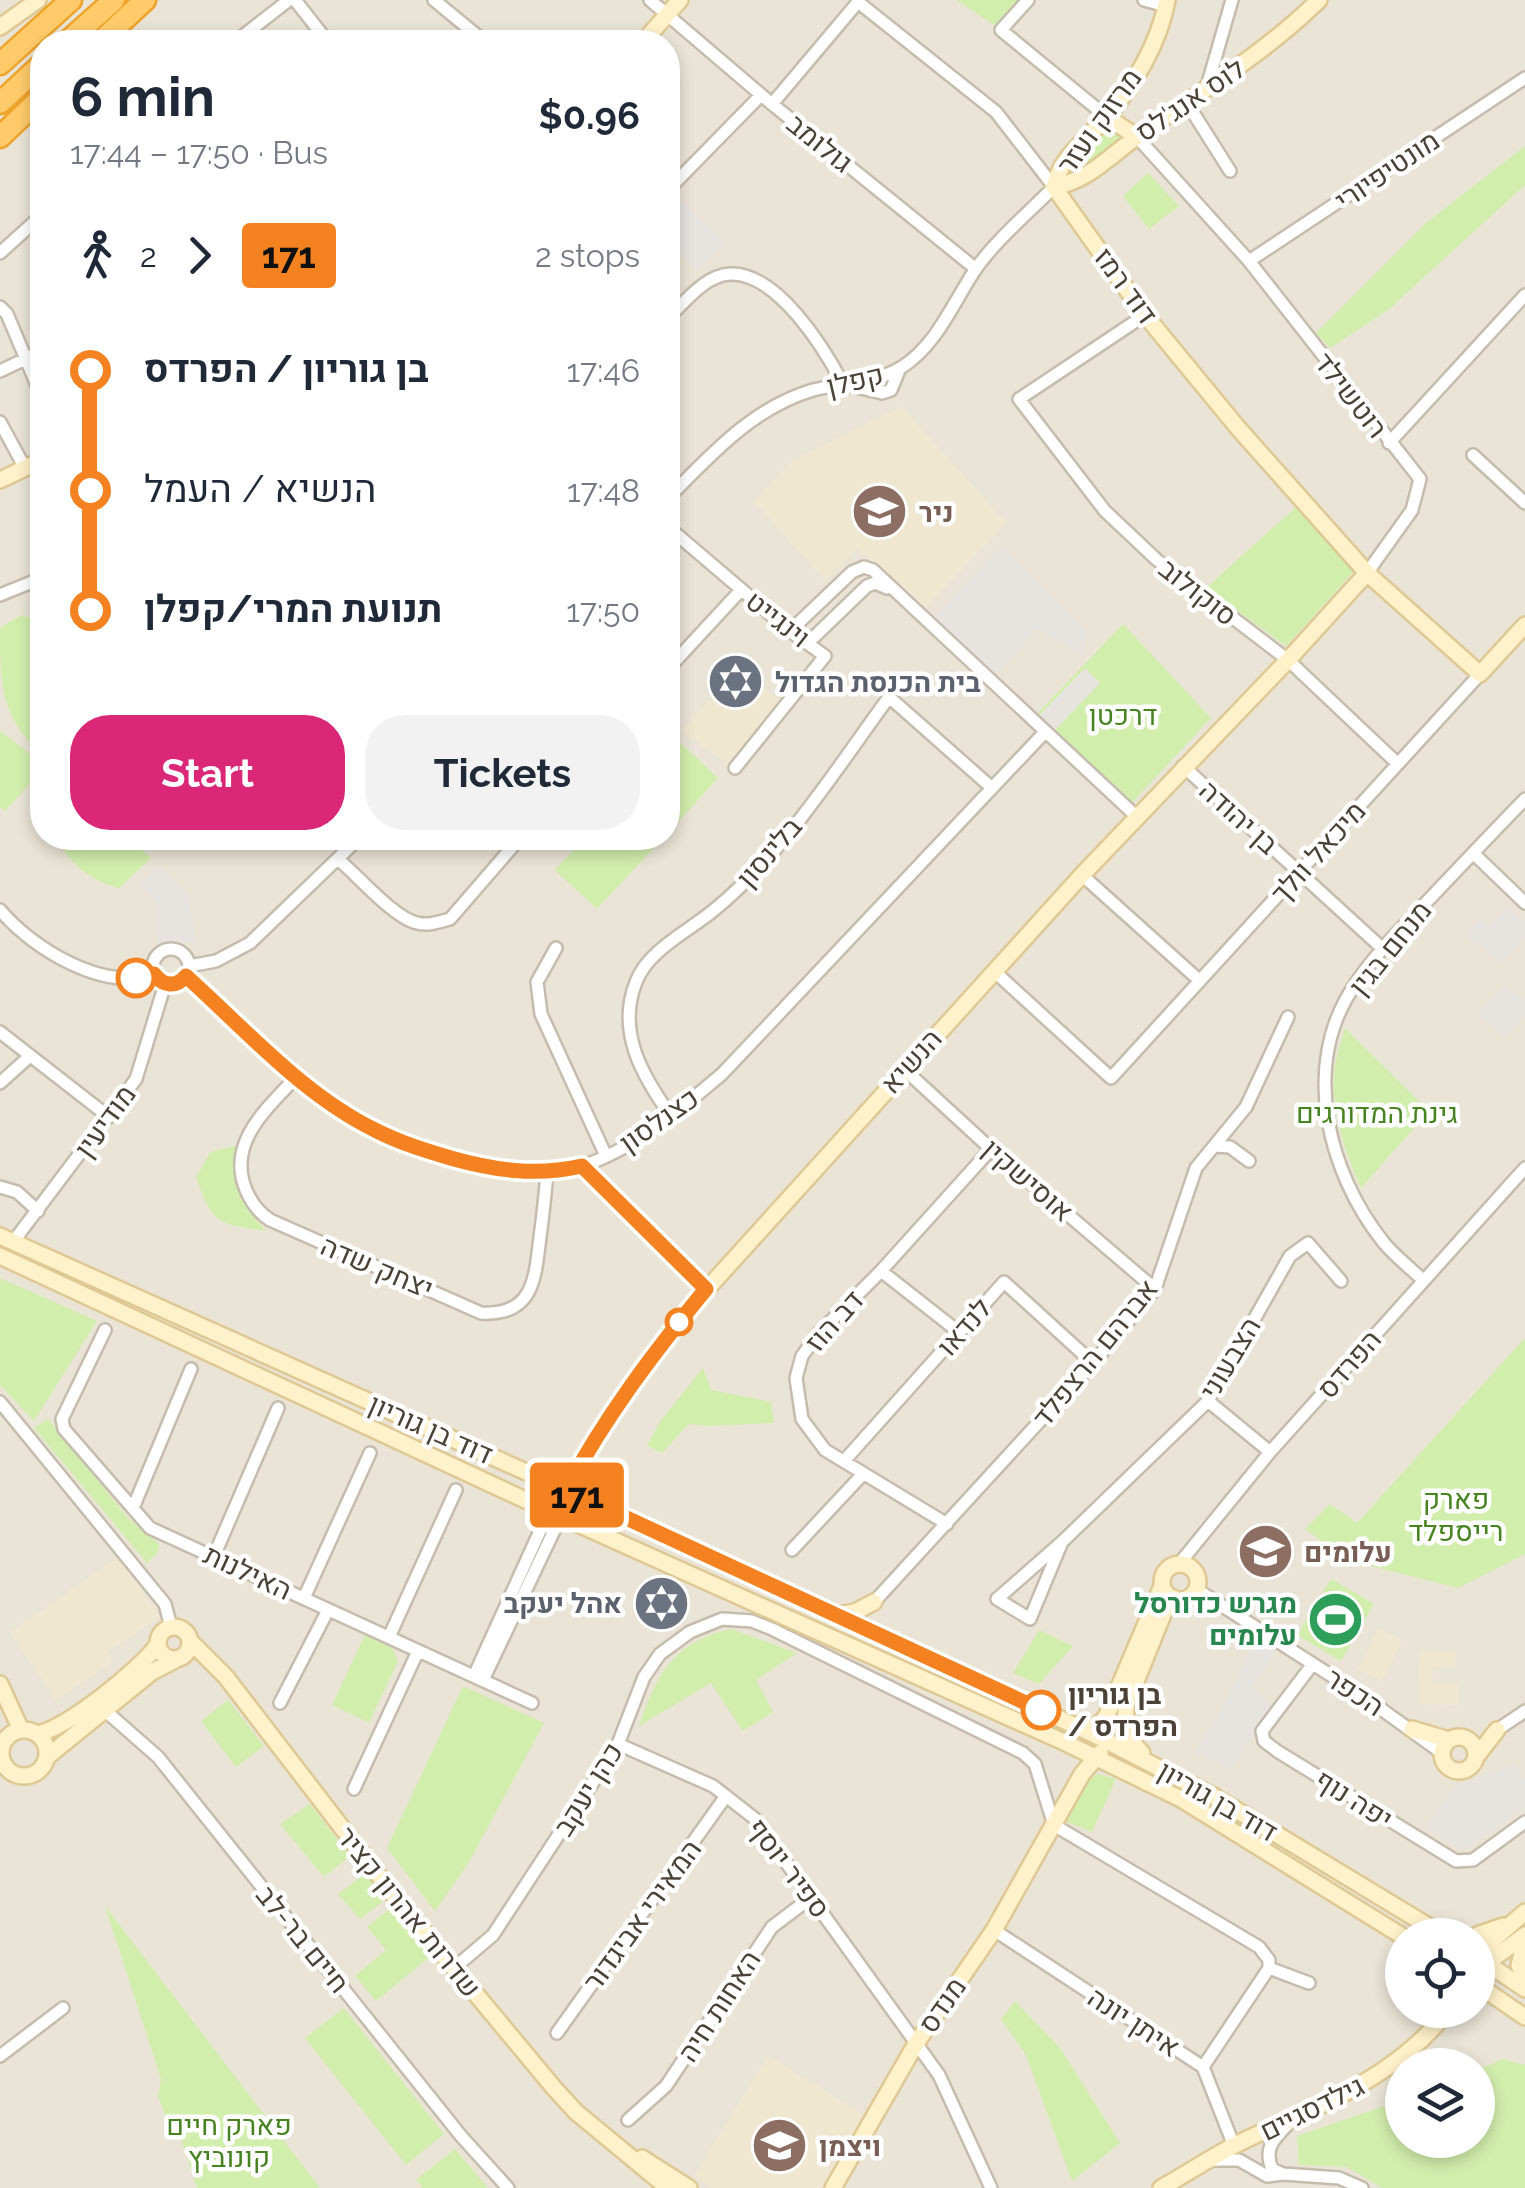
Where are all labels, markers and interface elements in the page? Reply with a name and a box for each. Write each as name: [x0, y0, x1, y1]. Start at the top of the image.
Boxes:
street label: לוס אנג'לס: [1130, 52, 1251, 149]
street label: מרזוק ועזר: [1050, 62, 1149, 180]
text: 6 min: [70, 64, 215, 129]
text: $0.96: [539, 93, 640, 138]
street label: גולומב: [780, 107, 859, 180]
street label: מונטיפיורי: [1329, 124, 1446, 217]
text: 17:44 – 17:50 · Bus: [70, 134, 328, 171]
icon: walk: [70, 228, 125, 283]
icon: forward: [172, 228, 227, 283]
text: 171: [262, 235, 316, 276]
text: 2: [140, 237, 157, 274]
text: 2 stops: [535, 237, 640, 274]
street label: דוד רמז: [1087, 242, 1164, 331]
text: בן גוריון / הפרדס: [144, 346, 429, 391]
street label: רוטשילד: [1307, 346, 1394, 444]
text: 17:46: [567, 352, 640, 389]
street label: קפלן: [823, 358, 887, 403]
text: הנשיא / העמל: [144, 466, 376, 511]
text: 17:48: [567, 472, 640, 509]
school or university icon: ניר: [850, 482, 910, 542]
place label: ניר: [919, 496, 954, 529]
street label: סוקולוב: [1152, 552, 1243, 633]
street label: וינגייט: [739, 584, 816, 655]
text: תנועת המרי/קפלן: [144, 586, 442, 631]
text: 17:50: [566, 592, 640, 629]
synagogue icon: בית הכנסת הגדול: [706, 652, 766, 712]
place label: בית הכנסת הגדול: [775, 666, 981, 699]
park label: דרכטן: [1089, 699, 1157, 732]
button: Start: [70, 715, 345, 830]
button: Tickets: [365, 715, 640, 830]
street label: בן יהודה: [1193, 774, 1285, 861]
street label: מיכאל וולך: [1264, 795, 1373, 910]
street label: בלינסון: [730, 810, 809, 894]
street label: מנחם בגין: [1342, 894, 1438, 1002]
unlabelled marker: [117, 959, 155, 997]
street label: הנשיא: [874, 1022, 949, 1100]
street label: מודיעין: [68, 1079, 143, 1164]
street label: כצנלסון: [613, 1081, 705, 1159]
park label: גינת המדורגים: [1296, 1097, 1458, 1130]
street label: אוסישקין: [976, 1132, 1079, 1228]
street label: יצחק שדה: [316, 1229, 438, 1306]
street label: אברהם הרצפלד: [1026, 1273, 1165, 1434]
street label: דב הוז: [798, 1284, 870, 1359]
street label: לנדאו: [930, 1292, 998, 1363]
unlabelled marker: [666, 1309, 692, 1335]
street label: הצבעוני: [1193, 1311, 1268, 1405]
street label: הפרדס: [1311, 1323, 1388, 1405]
street label: דוד בן גוריון: [364, 1388, 498, 1471]
line badge: 171: [520, 1462, 634, 1528]
text: 171: [550, 1475, 604, 1516]
park label: פארק רייספלד: [1408, 1483, 1504, 1548]
school or university icon: עלומים: [1235, 1522, 1295, 1582]
place label: עלומים: [1304, 1536, 1392, 1569]
street label: האילנות: [199, 1538, 297, 1607]
synagogue icon: אהל יעקב: [631, 1573, 691, 1633]
place label: אהל יעקב: [504, 1587, 622, 1620]
place label: מגרש כדורסל עלומים: [1134, 1587, 1297, 1652]
sports icon: מגרש כדורסל עלומים: [1306, 1589, 1366, 1649]
street label: הכפר: [1319, 1661, 1390, 1723]
place label: בן גוריון / הפרדס: [1068, 1678, 1178, 1743]
marker: בן גוריון / הפרדס: [1022, 1691, 1060, 1729]
street label: כהן יעקב: [547, 1737, 630, 1842]
street label: דוד בן גוריון: [1152, 1754, 1283, 1849]
street label: יפה נוף: [1309, 1763, 1398, 1836]
street label: ספיר יוסף: [741, 1812, 837, 1925]
street label: שדרות אהרון קציר: [330, 1820, 487, 2004]
street label: המאירי אביגדור: [577, 1833, 708, 1997]
street label: חיים בר-לב: [249, 1879, 356, 2000]
map controls: [1385, 1918, 1495, 2158]
button: locate: [1385, 1918, 1495, 2028]
street label: האחות חיה: [671, 1944, 768, 2068]
street label: מנדס: [912, 1971, 973, 2039]
street label: איתן יונה: [1082, 1981, 1186, 2064]
button: layers: [1385, 2048, 1495, 2158]
street label: גילדסגיים: [1255, 2069, 1370, 2148]
park label: פארק חיים קונוביץ: [166, 2109, 292, 2174]
school or university icon: ויצמן: [750, 2116, 810, 2176]
place label: ויצמן: [819, 2130, 881, 2163]

